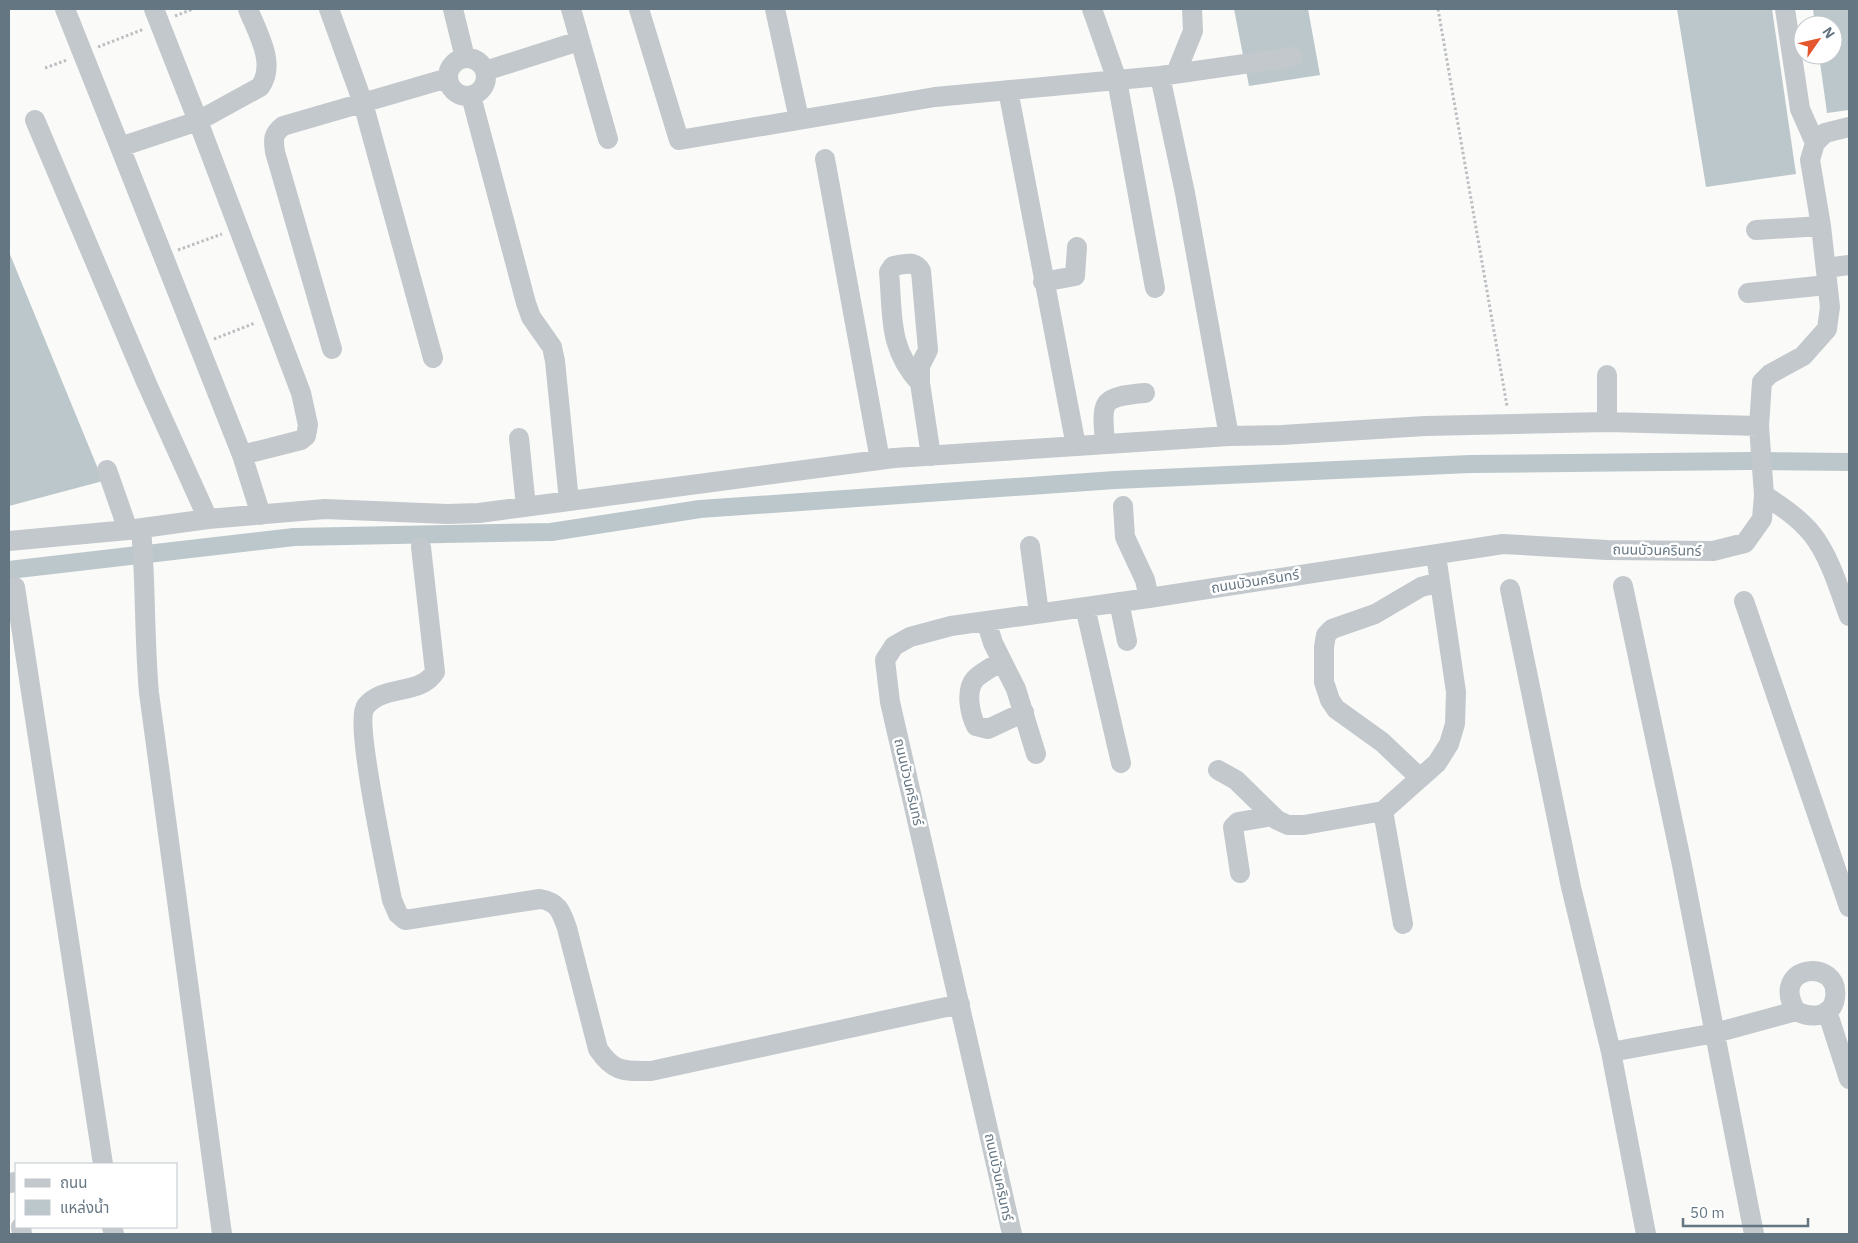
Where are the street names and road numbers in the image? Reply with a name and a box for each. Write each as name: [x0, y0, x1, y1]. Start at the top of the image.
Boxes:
street label: ถนนบัวนครินทร์: [1612, 540, 1702, 560]
street label: ถนนบัวนครินทร์: [1210, 565, 1301, 597]
street label: ถนนบัวนครินทร์: [890, 737, 928, 828]
street label: ถนนบัวนครินทร์: [981, 1132, 1017, 1223]

